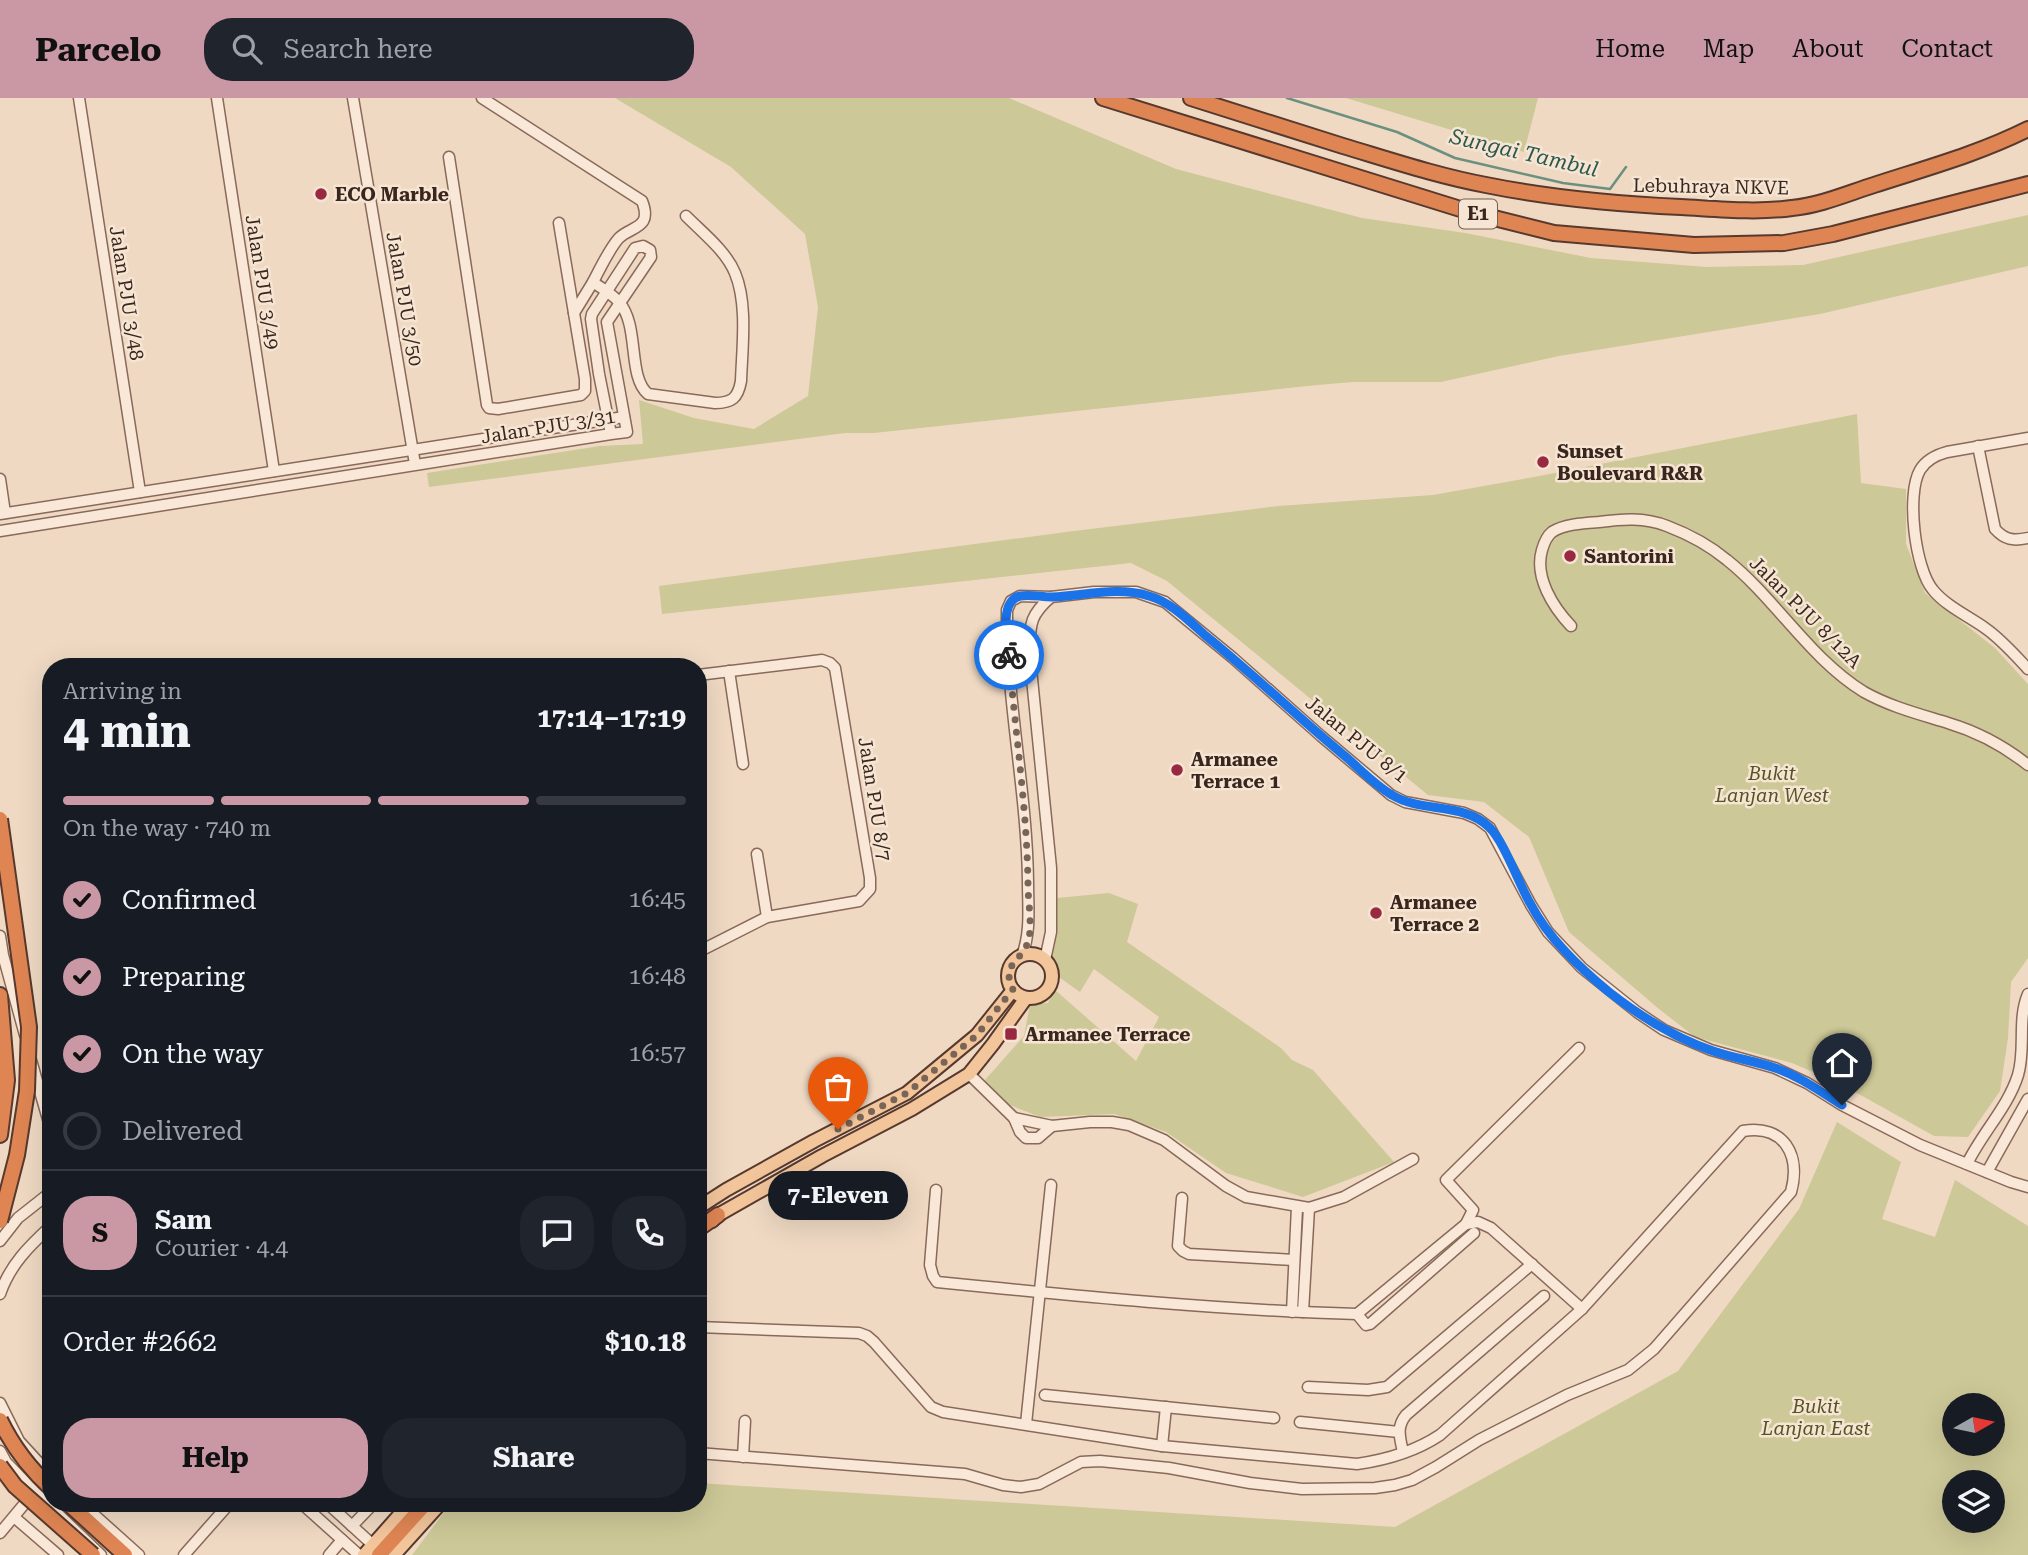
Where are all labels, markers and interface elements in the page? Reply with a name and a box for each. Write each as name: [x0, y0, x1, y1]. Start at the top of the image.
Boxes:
search box: [204, 18, 694, 81]
text: Parcelo: [35, 30, 162, 69]
icon: search: [228, 30, 266, 68]
text: Search here: [284, 34, 433, 64]
text: Home: [1595, 35, 1665, 63]
text: Map: [1703, 35, 1754, 63]
text: About: [1792, 35, 1863, 63]
text: Contact: [1901, 35, 1993, 63]
water label: Sungai Tambul: [1447, 124, 1600, 182]
street label: Lebuhraya NKVE: [1633, 174, 1789, 199]
place label: ECO Marble: [335, 183, 449, 206]
marker: ECO Marble: [313, 186, 329, 202]
road number: E1: [1459, 200, 1497, 229]
street label: Jalan PJU 3/49: [241, 213, 284, 351]
street label: Jalan PJU 3/48: [105, 224, 148, 362]
street label: Jalan PJU 3/50: [381, 230, 428, 368]
street label: Jalan PJU 3/31: [479, 405, 617, 448]
place label: Sunset Boulevard R&R: [1557, 440, 1703, 485]
marker: Sunset Boulevard R&R: [1535, 454, 1551, 470]
place label: Santorini: [1584, 545, 1674, 568]
marker: Santorini: [1562, 548, 1578, 564]
street label: Jalan PJU 8/12A: [1745, 552, 1867, 674]
courier: [974, 620, 1044, 690]
icon: bike: [990, 636, 1028, 674]
text: Arriving in: [63, 678, 182, 705]
street label: Jalan PJU 8/1: [1301, 691, 1413, 788]
text: 17:14–17:19: [537, 703, 686, 733]
text: 4 min: [63, 704, 191, 758]
street label: Jalan PJU 8/7: [853, 735, 896, 863]
place label: Armanee Terrace 1: [1191, 748, 1280, 793]
marker: Armanee Terrace 1: [1169, 762, 1185, 778]
park label: Bukit Lanjan West: [1714, 762, 1829, 807]
text: On the way · 740 m: [63, 815, 271, 842]
icon: check: [63, 881, 101, 919]
text: Confirmed: [122, 885, 257, 915]
text: 16:45: [629, 886, 686, 913]
place label: Armanee Terrace 2: [1390, 891, 1479, 936]
marker: Armanee Terrace 2: [1368, 905, 1384, 921]
icon: check: [63, 958, 101, 996]
text: Preparing: [122, 962, 245, 992]
text: 16:48: [629, 963, 686, 990]
place label: Armanee Terrace: [1025, 1023, 1190, 1046]
marker: Armanee Terrace: [1003, 1026, 1019, 1042]
pin: [1812, 1033, 1872, 1105]
icon: check: [63, 1035, 101, 1073]
text: On the way: [122, 1039, 263, 1069]
text: 16:57: [629, 1040, 686, 1067]
icon: home: [1823, 1044, 1861, 1082]
pin: [808, 1057, 868, 1129]
icon: bag: [819, 1068, 857, 1106]
text: Delivered: [122, 1116, 243, 1146]
callout: 7-Eleven: [768, 1171, 908, 1220]
text: 7-Eleven: [787, 1182, 889, 1209]
button: chat: [520, 1196, 594, 1270]
button: phone: [612, 1196, 686, 1270]
text: Sam: [155, 1205, 212, 1235]
text: S: [92, 1218, 108, 1248]
text: Courier · 4.4: [155, 1235, 288, 1262]
text: Order #2662: [63, 1327, 217, 1357]
text: $10.18: [605, 1327, 686, 1357]
north arrow: [1942, 1393, 2006, 1456]
map controls: [1942, 1393, 2005, 1533]
park label: Bukit Lanjan East: [1761, 1395, 1870, 1440]
button: Help: [63, 1418, 368, 1498]
button: Share: [382, 1418, 686, 1498]
button: layers: [1942, 1470, 2005, 1533]

